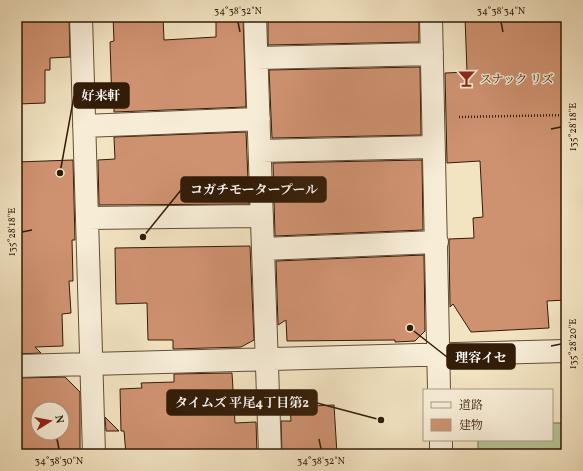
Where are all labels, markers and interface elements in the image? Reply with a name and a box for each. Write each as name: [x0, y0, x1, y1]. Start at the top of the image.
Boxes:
text: 34°38'32"N: [214, 4, 263, 18]
text: 34°38'34"N: [477, 4, 526, 18]
bar icon: スナック リズ: [457, 69, 477, 89]
place label: スナック リズ: [480, 72, 554, 88]
callout: 好来軒: [74, 83, 129, 108]
text: 好来軒: [81, 88, 121, 106]
text: 135°28'18"E: [566, 103, 580, 151]
callout: コガチモータープール: [181, 177, 326, 202]
text: コガチモータープール: [190, 182, 318, 200]
text: 135°28'18"E: [5, 208, 19, 256]
text: 135°28'20"E: [566, 319, 580, 369]
callout: 理容イセ: [447, 344, 515, 369]
text: 理容イセ: [455, 350, 507, 368]
legend: [423, 389, 553, 441]
callout: タイムズ 平尾4丁目第2: [167, 390, 317, 415]
text: タイムズ 平尾4丁目第2: [175, 395, 309, 413]
text: 道路: [459, 398, 483, 414]
north arrow: [30, 401, 70, 441]
text: N: [50, 414, 66, 425]
text: 建物: [459, 418, 483, 434]
text: 34°38'30"N: [35, 454, 84, 468]
text: 34°38'32"N: [297, 454, 346, 468]

